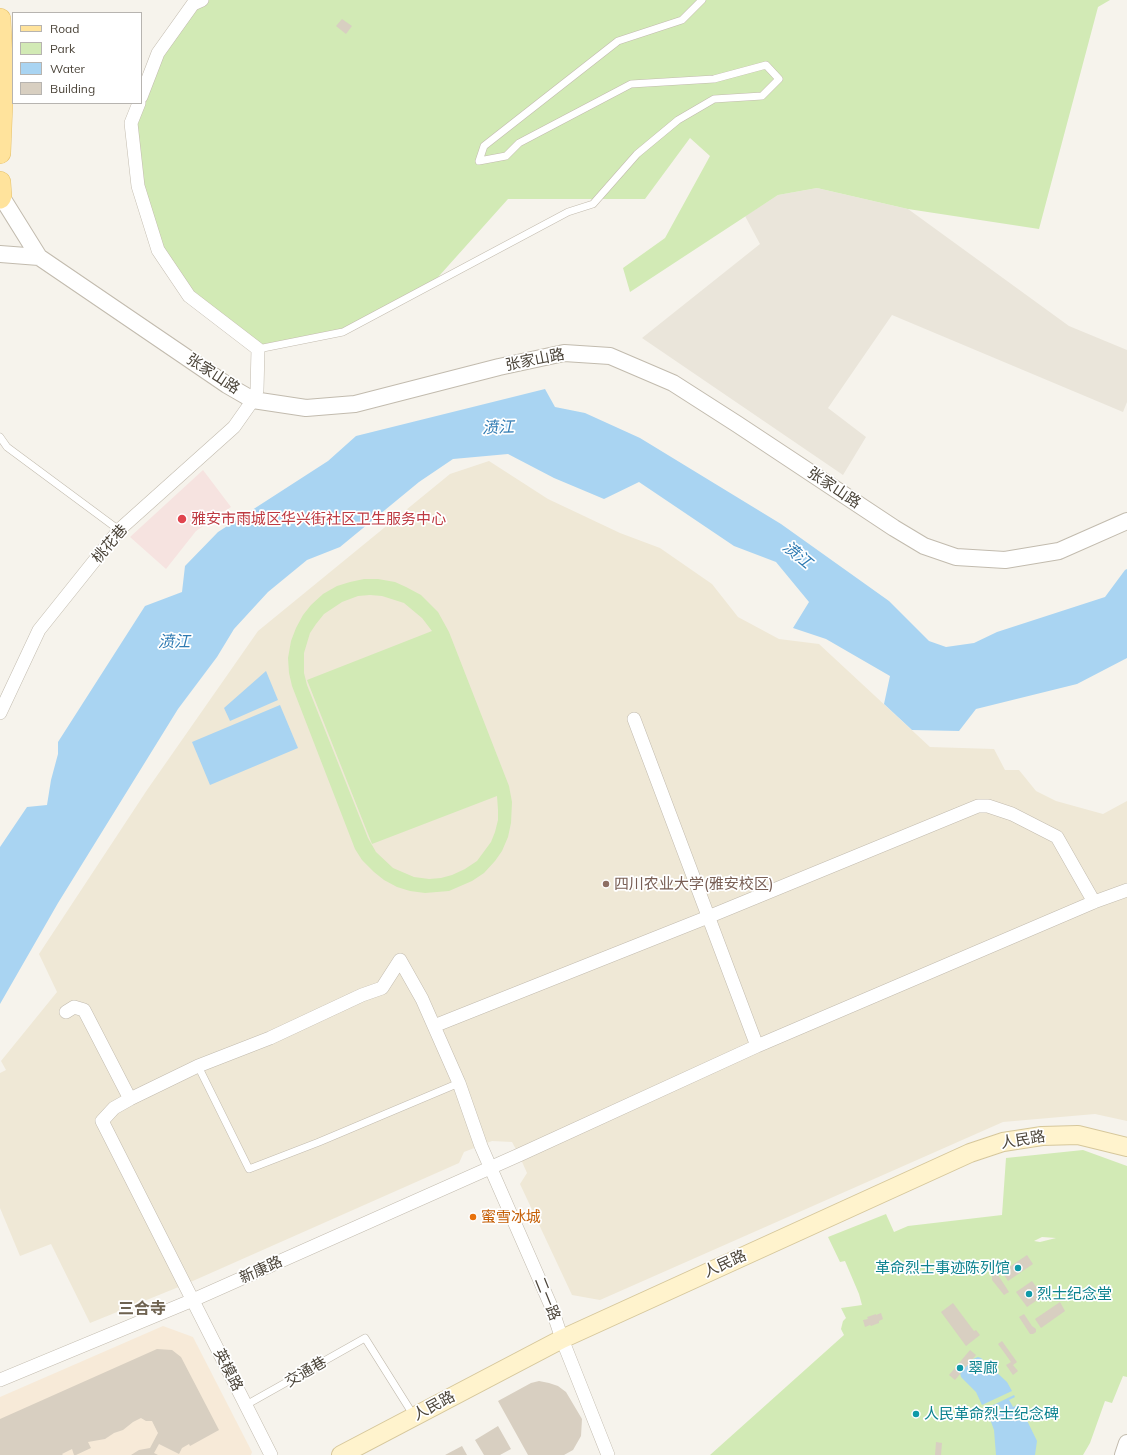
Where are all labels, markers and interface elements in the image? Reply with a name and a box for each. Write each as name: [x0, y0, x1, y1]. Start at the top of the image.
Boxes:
legend: [12, 12, 142, 104]
text: Road: [50, 21, 79, 36]
text: Park: [50, 41, 75, 56]
text: Water: [50, 61, 85, 76]
text: Building: [50, 81, 95, 96]
street label: 张家山路: [504, 345, 566, 375]
street label: 张家山路: [183, 350, 243, 398]
water label: 𣸣江: [482, 418, 514, 438]
street label: 张家山路: [804, 464, 864, 512]
place label: 雅安市雨城区华兴街社区卫生服务中心: [191, 510, 446, 528]
marker: 雅安市雨城区华兴街社区卫生服务中心: [176, 513, 188, 525]
street label: 桃花巷: [88, 521, 132, 567]
water label: 𣸣江: [779, 537, 815, 573]
water label: 𣸣江: [158, 632, 190, 652]
place label: 四川农业大学(雅安校区): [614, 875, 774, 893]
marker: 四川农业大学(雅安校区): [601, 879, 611, 889]
street label: 人民路: [999, 1128, 1047, 1152]
place label: 蜜雪冰城: [481, 1208, 541, 1226]
marker: 蜜雪冰城: [468, 1212, 478, 1222]
street label: 人民路: [701, 1247, 749, 1281]
street label: 新康路: [237, 1253, 285, 1287]
place label: 革命烈士事迹陈列馆: [875, 1259, 1010, 1277]
marker: 革命烈士事迹陈列馆: [1013, 1263, 1023, 1273]
street label: 二一路: [530, 1275, 564, 1323]
place label: 烈士纪念堂: [1037, 1285, 1112, 1303]
marker: 烈士纪念堂: [1024, 1289, 1034, 1299]
district label: 三合寺: [118, 1299, 166, 1319]
street label: 英模路: [210, 1346, 246, 1394]
street label: 交通巷: [282, 1353, 330, 1391]
place label: 翠廊: [968, 1359, 998, 1377]
marker: 翠廊: [955, 1363, 965, 1373]
street label: 人民路: [410, 1387, 458, 1425]
place label: 人民革命烈士纪念碑: [924, 1405, 1059, 1423]
marker: 人民革命烈士纪念碑: [911, 1409, 921, 1419]

